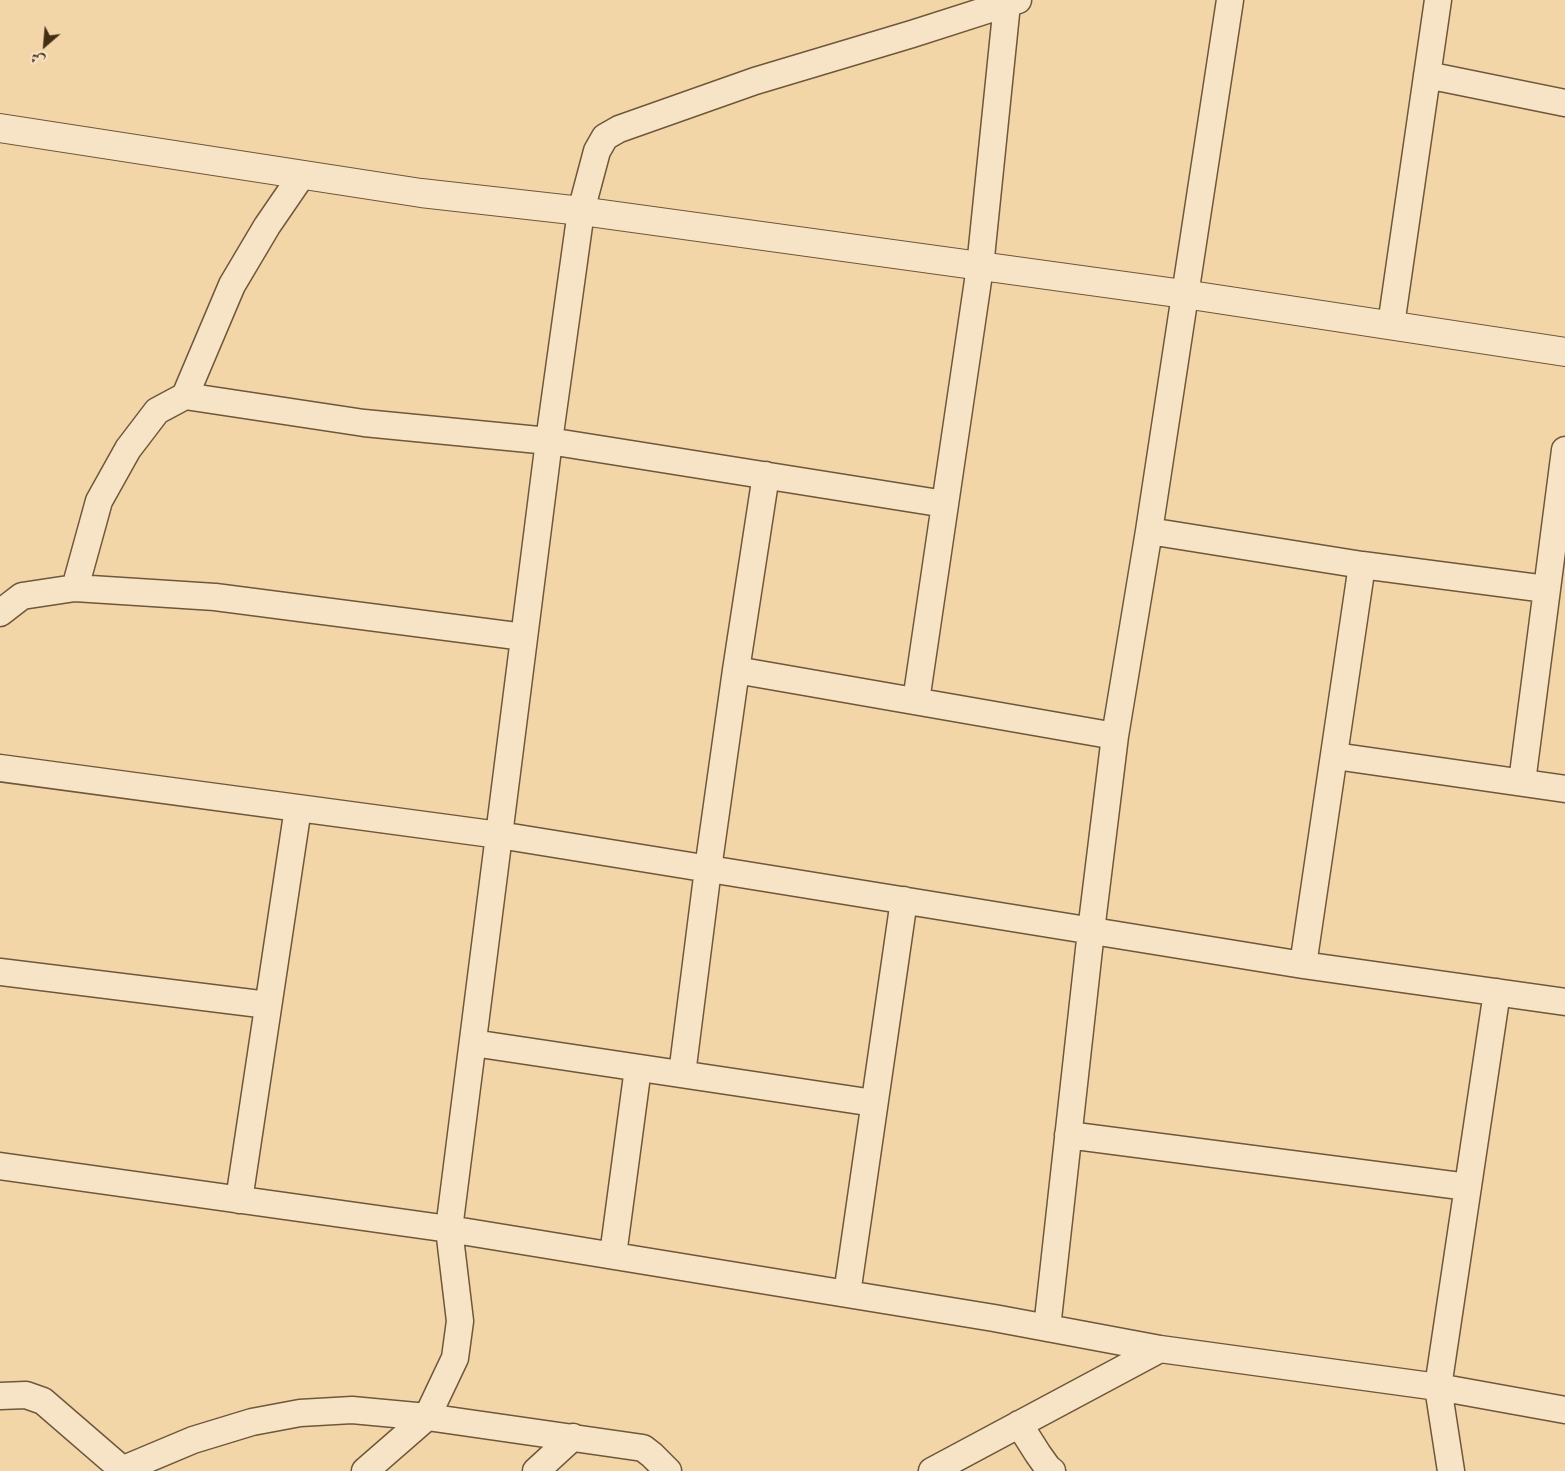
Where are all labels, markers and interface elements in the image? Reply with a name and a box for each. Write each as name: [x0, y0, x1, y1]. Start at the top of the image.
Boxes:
north arrow: [20, 20, 70, 70]
text: ش: [28, 48, 48, 70]

